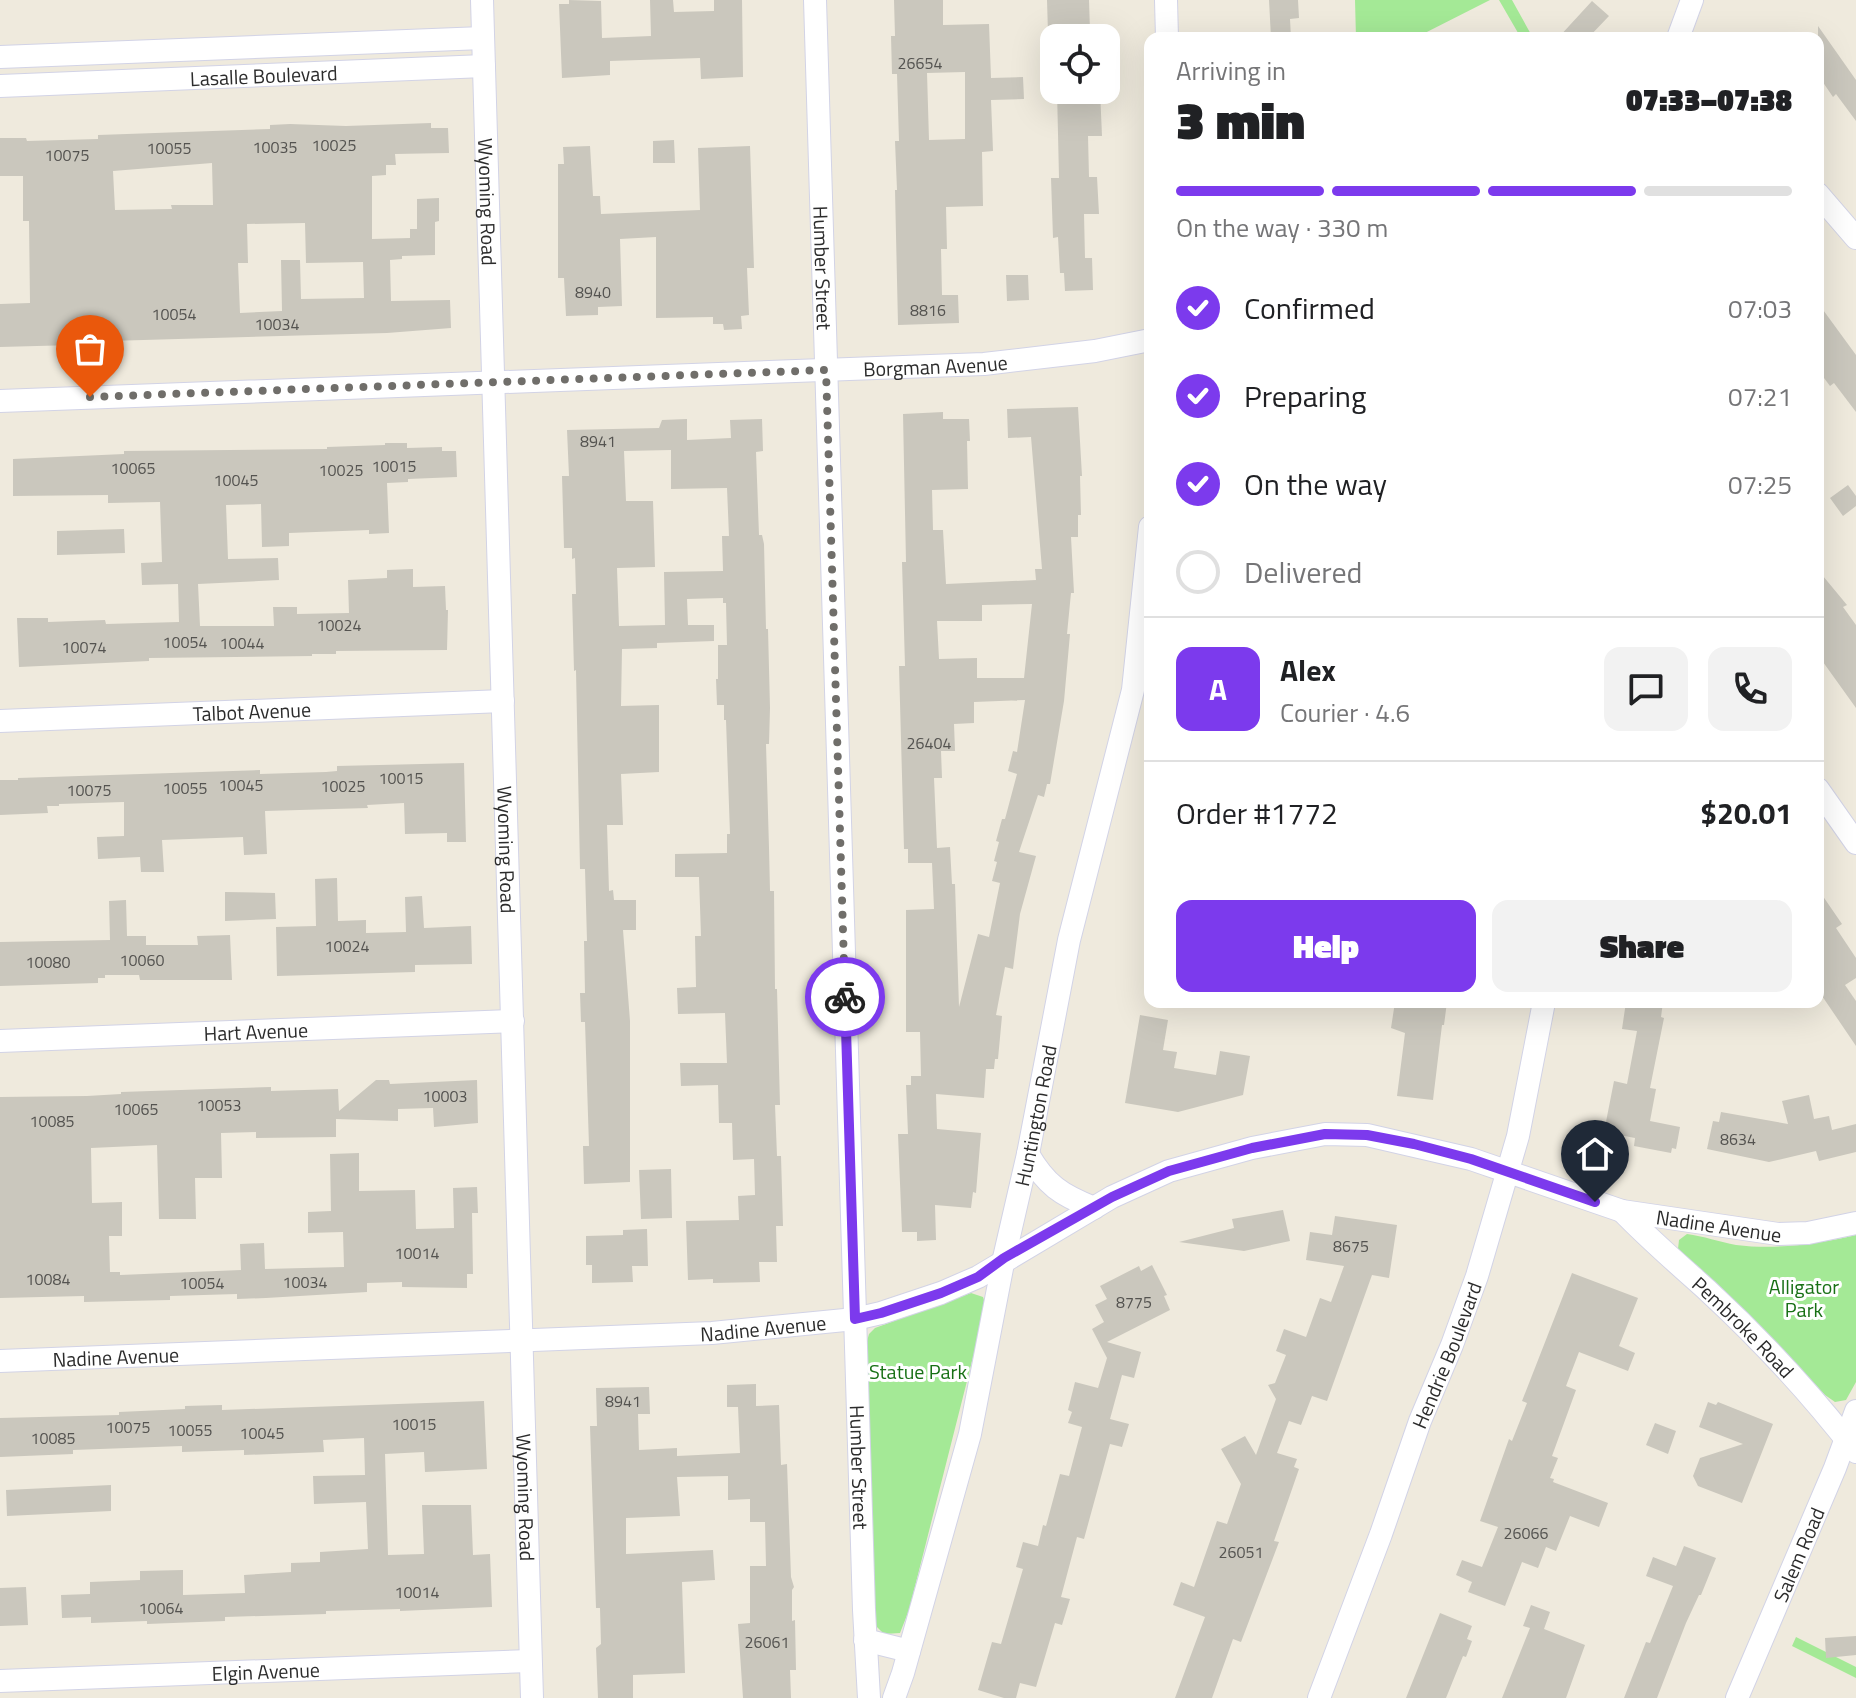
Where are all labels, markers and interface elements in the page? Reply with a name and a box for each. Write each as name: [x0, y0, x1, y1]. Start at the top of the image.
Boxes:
map controls: [1040, 24, 1120, 104]
button: locate: [1040, 24, 1120, 104]
house number: 26654: [898, 51, 942, 75]
text: Arriving in: [1176, 51, 1286, 90]
street label: Lasalle Boulevard: [189, 57, 338, 94]
text: 07:33–07:38: [1626, 77, 1792, 123]
text: 3 min: [1176, 80, 1305, 159]
house number: 10025: [312, 133, 356, 157]
house number: 10035: [253, 135, 297, 159]
house number: 10055: [147, 136, 191, 160]
street label: Wyoming Road: [471, 138, 505, 266]
house number: 10075: [45, 143, 89, 167]
street label: Humber Street: [806, 205, 841, 331]
text: On the way · 330 m: [1176, 208, 1388, 247]
house number: 8940: [575, 280, 611, 304]
text: Confirmed: [1244, 285, 1375, 331]
icon: check: [1176, 286, 1220, 330]
text: 07:03: [1728, 289, 1792, 328]
house number: 8816: [910, 298, 946, 322]
house number: 10054: [152, 302, 196, 326]
house number: 10034: [255, 312, 299, 336]
pin: [56, 315, 124, 397]
icon: bag: [68, 327, 112, 371]
street label: Borgman Avenue: [863, 346, 1009, 384]
text: Preparing: [1244, 373, 1366, 419]
icon: check: [1176, 374, 1220, 418]
text: 07:21: [1728, 377, 1792, 416]
house number: 8941: [580, 429, 616, 453]
house number: 10015: [372, 454, 416, 478]
house number: 10065: [111, 456, 155, 480]
house number: 10025: [319, 458, 363, 482]
text: On the way: [1244, 461, 1387, 507]
icon: check: [1176, 462, 1220, 506]
text: 07:25: [1728, 465, 1792, 504]
house number: 10045: [214, 468, 258, 492]
text: Delivered: [1244, 549, 1362, 595]
house number: 10024: [317, 613, 361, 637]
house number: 10054: [163, 630, 207, 654]
house number: 10044: [220, 631, 264, 655]
house number: 10074: [62, 635, 106, 659]
text: Alex: [1280, 647, 1336, 693]
button: chat: [1604, 647, 1688, 731]
button: phone: [1708, 647, 1792, 731]
text: A: [1209, 666, 1227, 712]
street label: Talbot Avenue: [192, 693, 312, 729]
text: Courier · 4.6: [1280, 693, 1410, 732]
house number: 26404: [907, 731, 951, 755]
house number: 10015: [379, 766, 423, 790]
house number: 10045: [219, 773, 263, 797]
house number: 10025: [321, 774, 365, 798]
house number: 10055: [163, 776, 207, 800]
house number: 10075: [67, 778, 111, 802]
street label: Wyoming Road: [490, 785, 524, 914]
text: Order #1772: [1176, 790, 1338, 836]
text: $20.01: [1700, 790, 1792, 836]
button: Help: [1176, 900, 1476, 992]
button: Share: [1492, 900, 1792, 992]
house number: 10024: [325, 934, 369, 958]
house number: 10060: [120, 948, 164, 972]
house number: 10080: [26, 950, 70, 974]
courier: [805, 957, 885, 1037]
icon: bike: [823, 975, 867, 1019]
street label: Hart Avenue: [203, 1014, 309, 1049]
street label: Huntington Road: [1006, 1042, 1064, 1189]
house number: 10003: [423, 1084, 467, 1108]
house number: 10053: [197, 1093, 241, 1117]
house number: 10065: [114, 1097, 158, 1121]
house number: 10085: [30, 1109, 74, 1133]
pin: [1561, 1120, 1629, 1202]
house number: 8634: [1720, 1127, 1756, 1151]
icon: home: [1573, 1132, 1617, 1176]
street label: Nadine Avenue: [1654, 1201, 1784, 1250]
house number: 8675: [1333, 1234, 1369, 1258]
house number: 10014: [395, 1241, 439, 1265]
house number: 10084: [26, 1267, 70, 1291]
street label: Pembroke Road: [1686, 1268, 1802, 1385]
house number: 10034: [283, 1270, 327, 1294]
house number: 10054: [180, 1271, 224, 1295]
park label: Alligator Park: [1769, 1271, 1839, 1325]
street label: Hendrie Boulevard: [1403, 1277, 1489, 1433]
house number: 8775: [1116, 1290, 1152, 1314]
street label: Nadine Avenue: [700, 1306, 828, 1349]
street label: Nadine Avenue: [52, 1338, 180, 1374]
park label: Statue Park: [869, 1356, 967, 1387]
house number: 8941: [605, 1389, 641, 1413]
street label: Humber Street: [842, 1405, 877, 1530]
house number: 10015: [392, 1412, 436, 1436]
house number: 10075: [106, 1415, 150, 1439]
house number: 10055: [168, 1418, 212, 1442]
house number: 10045: [240, 1421, 284, 1445]
house number: 10085: [31, 1426, 75, 1450]
street label: Wyoming Road: [509, 1433, 543, 1562]
street label: Salem Road: [1764, 1502, 1832, 1607]
house number: 26066: [1504, 1521, 1548, 1545]
house number: 26051: [1219, 1540, 1263, 1564]
house number: 10014: [395, 1580, 439, 1604]
house number: 10064: [139, 1596, 183, 1620]
house number: 26061: [745, 1630, 789, 1654]
street label: Elgin Avenue: [211, 1653, 320, 1688]

